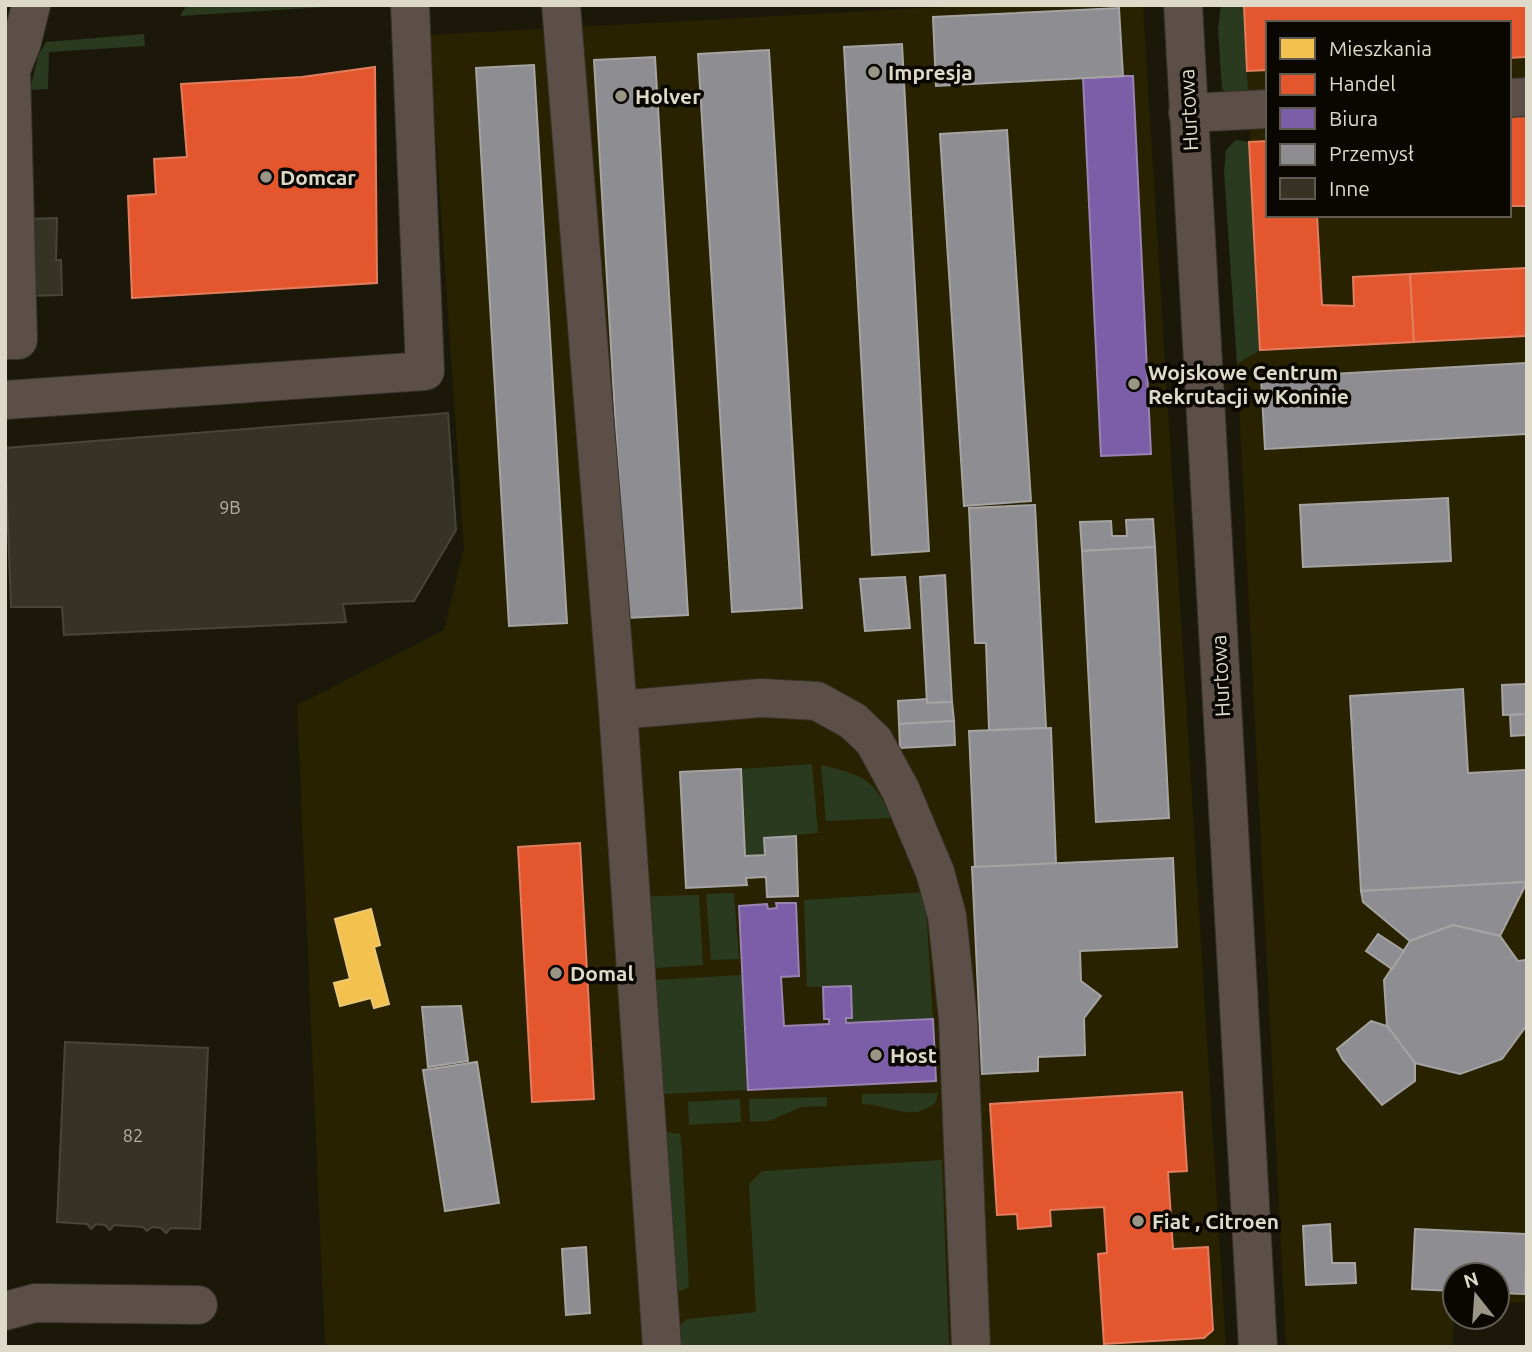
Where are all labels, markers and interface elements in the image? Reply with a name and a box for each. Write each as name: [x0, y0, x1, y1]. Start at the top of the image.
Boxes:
legend: [1266, 21, 1511, 217]
text: Mieszkania: [1329, 36, 1432, 60]
place label: Impresja: [888, 60, 973, 84]
marker: Impresja: [866, 64, 882, 80]
street label: Hurtowa: [1174, 68, 1202, 152]
text: Handel: [1329, 71, 1396, 95]
place label: Holver: [635, 84, 701, 108]
marker: Holver: [613, 88, 629, 104]
text: Biura: [1329, 106, 1378, 130]
text: Przemysł: [1329, 141, 1414, 165]
place label: Domcar: [280, 165, 356, 189]
marker: Domcar: [258, 169, 274, 185]
text: Inne: [1329, 176, 1370, 200]
place label: Wojskowe Centrum Rekrutacji w Koninie: [1148, 360, 1349, 408]
marker: Wojskowe Centrum Rekrutacji w Koninie: [1126, 376, 1142, 392]
house number: 9B: [219, 497, 241, 517]
street label: Hurtowa: [1206, 634, 1234, 718]
place label: Domal: [570, 961, 634, 985]
marker: Domal: [548, 965, 564, 981]
place label: Host: [890, 1043, 937, 1067]
marker: Host: [868, 1047, 884, 1063]
house number: 82: [123, 1125, 143, 1145]
place label: Fiat , Citroen: [1152, 1209, 1279, 1233]
marker: Fiat , Citroen: [1130, 1213, 1146, 1229]
north arrow: [1441, 1261, 1511, 1331]
text: N: [1461, 1267, 1481, 1292]

